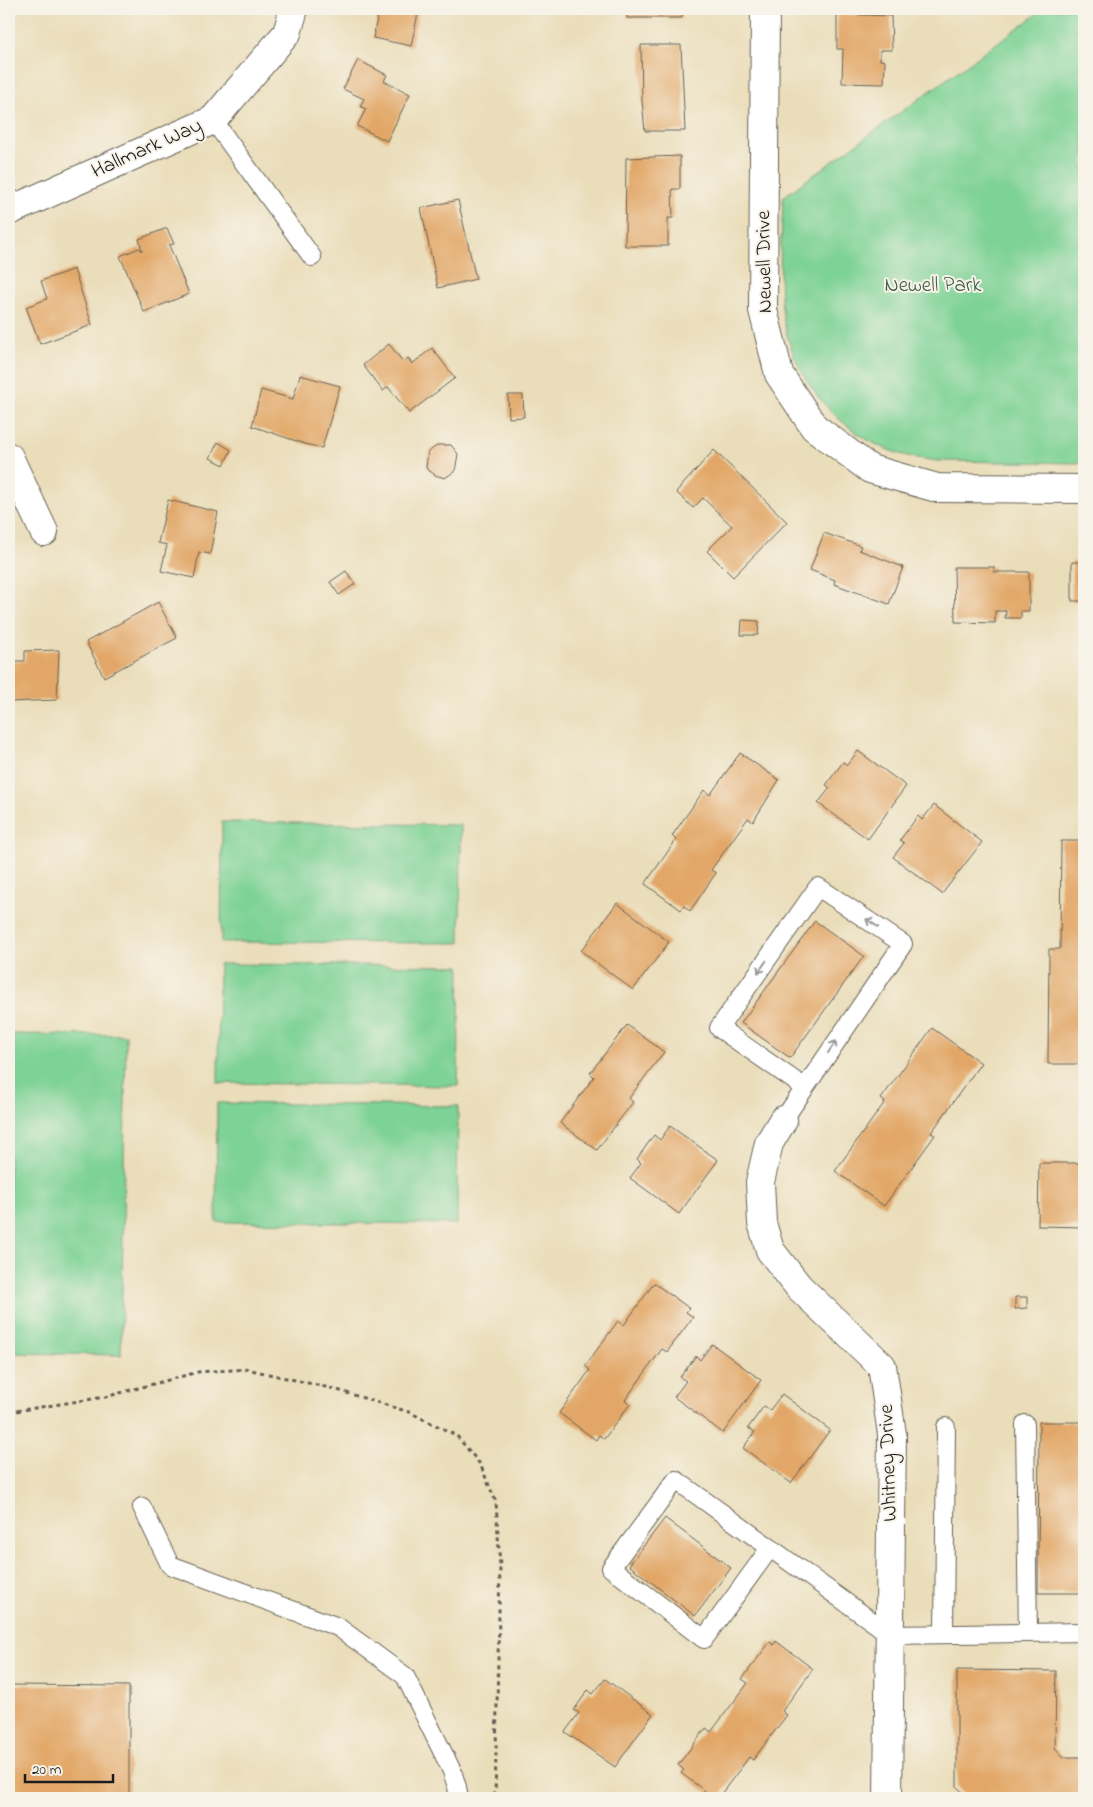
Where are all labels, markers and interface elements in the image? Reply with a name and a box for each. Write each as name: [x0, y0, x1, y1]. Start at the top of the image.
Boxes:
street label: Hallmark Way: [87, 111, 208, 189]
street label: Newell Drive: [749, 210, 781, 314]
park label: Newell Park: [884, 271, 982, 301]
one-way arrow: [865, 918, 879, 928]
one-way arrow: [757, 960, 767, 974]
one-way arrow: [827, 1041, 837, 1055]
street label: Whitney Drive: [872, 1403, 908, 1522]
scale bar: [25, 1752, 112, 1784]
text: 20 m: [32, 1759, 62, 1781]

